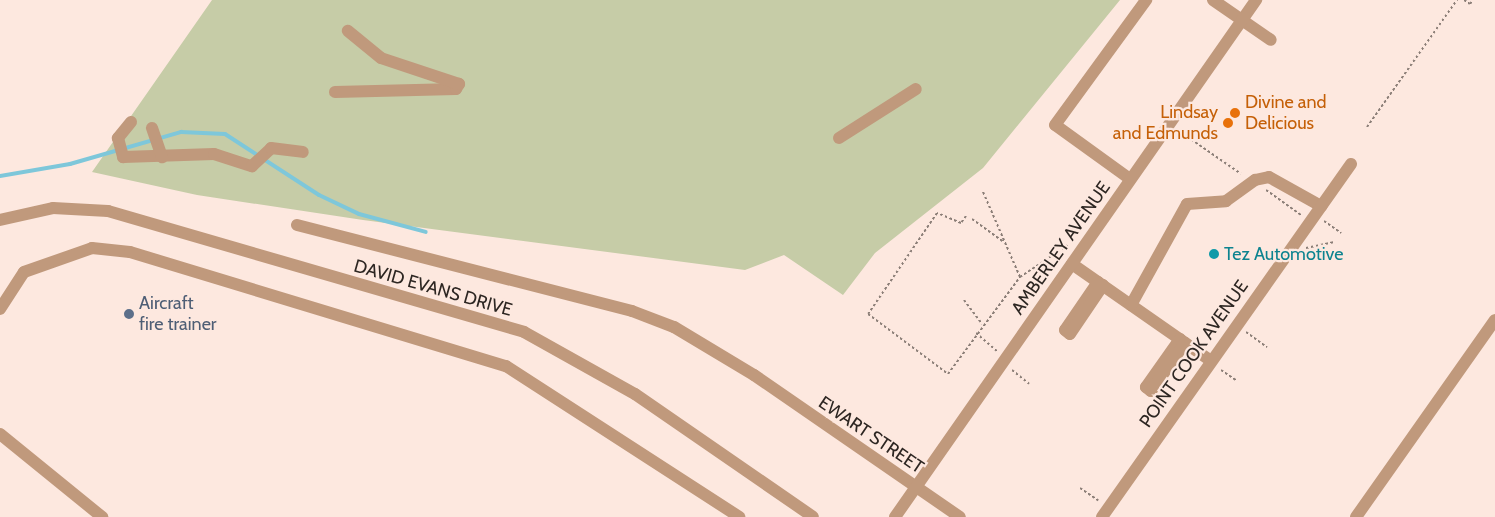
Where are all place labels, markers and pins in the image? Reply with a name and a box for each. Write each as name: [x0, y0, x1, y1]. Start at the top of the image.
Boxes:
place label: Divine and Delicious: [1245, 92, 1326, 134]
place label: Lindsay and Edmunds: [1113, 102, 1218, 144]
marker: Divine and Delicious: [1229, 107, 1241, 119]
marker: Lindsay and Edmunds: [1222, 117, 1234, 129]
place label: Tez Automotive: [1224, 243, 1343, 265]
marker: Tez Automotive: [1208, 248, 1220, 260]
place label: Aircraft fire trainer: [139, 293, 217, 336]
marker: Aircraft fire trainer: [123, 308, 135, 320]

